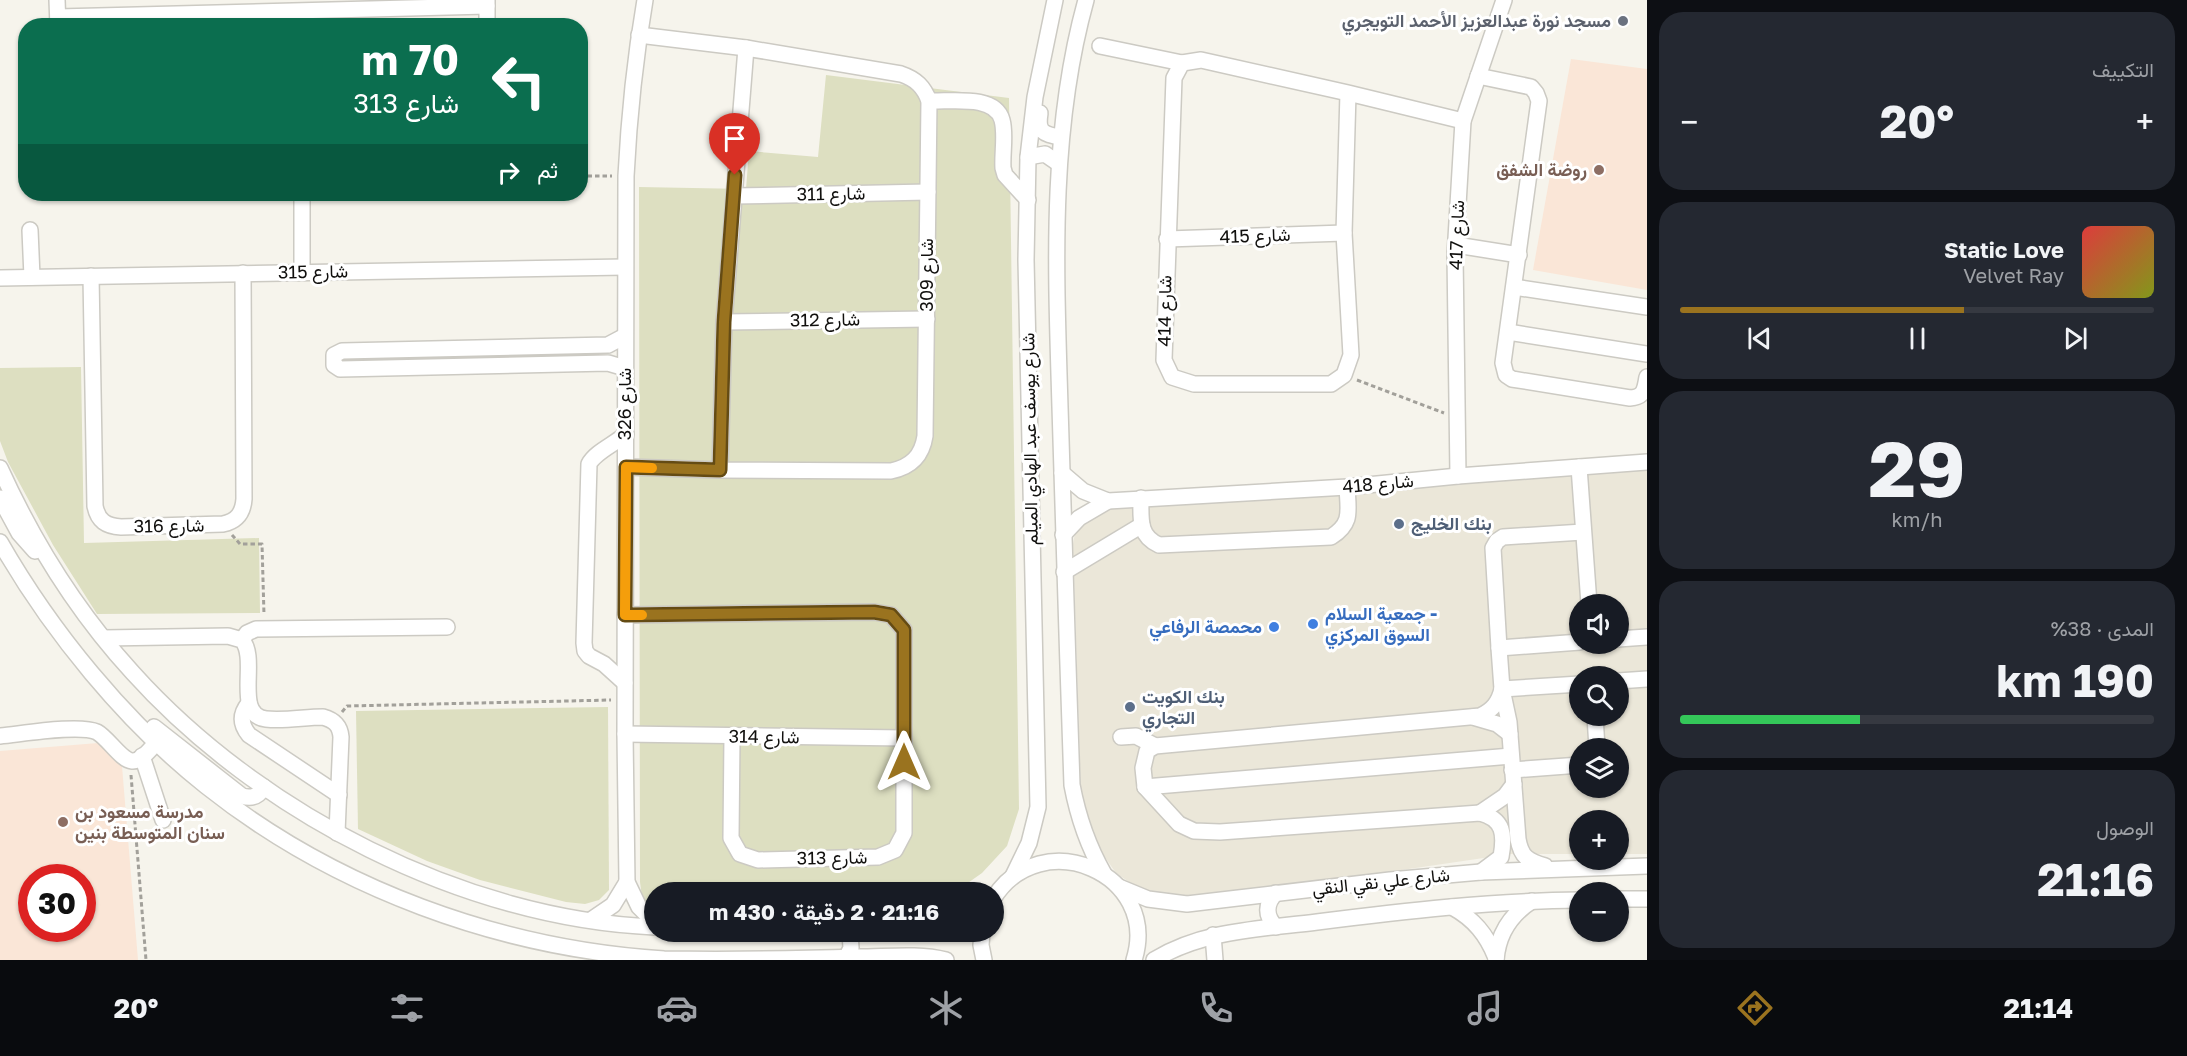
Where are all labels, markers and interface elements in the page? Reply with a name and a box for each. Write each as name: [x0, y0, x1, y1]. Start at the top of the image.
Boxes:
place label: مسجد نورة عبدالعزيز الأحمد التويجري: [1342, 9, 1611, 36]
marker: مسجد نورة عبدالعزيز الأحمد التويجري: [1616, 14, 1630, 28]
text: 70 m: [362, 34, 459, 84]
icon: left: [480, 42, 558, 120]
text: التكييف: [2092, 57, 2154, 81]
text: شارع 313: [353, 87, 459, 119]
text: 20°: [1880, 94, 1954, 148]
text: −: [1680, 102, 1698, 141]
text: +: [2136, 102, 2154, 141]
pin: [709, 113, 760, 175]
icon: arrive: [718, 122, 751, 155]
icon: right: [492, 156, 525, 189]
text: ثم: [537, 156, 558, 183]
place label: روضة الشفق: [1496, 158, 1587, 181]
marker: روضة الشفق: [1592, 163, 1606, 177]
street label: شارع 311: [796, 181, 866, 207]
street label: شارع 417: [1444, 200, 1470, 270]
street label: شارع 415: [1219, 223, 1291, 249]
text: Static Love: [1944, 236, 2064, 263]
street label: شارع 309: [915, 238, 939, 312]
street label: شارع 315: [278, 259, 348, 285]
text: Velvet Ray: [1963, 263, 2064, 287]
street label: شارع 414: [1152, 275, 1178, 347]
street label: شارع 312: [790, 307, 860, 333]
icon: previous: [1743, 322, 1776, 355]
icon: pause: [1901, 322, 1934, 355]
icon: next: [2059, 322, 2092, 355]
street label: شارع يوسف عبد الهادي الميلم: [1016, 332, 1047, 545]
street label: شارع 326: [613, 368, 637, 440]
text: 29: [1868, 421, 1966, 514]
street label: شارع 418: [1341, 469, 1415, 499]
text: km/h: [1892, 507, 1942, 531]
place label: بنك الخليج: [1411, 512, 1492, 536]
street label: شارع 316: [133, 513, 205, 539]
marker: بنك الخليج: [1392, 517, 1406, 531]
map controls: [1569, 594, 1629, 942]
button: sound: [1569, 594, 1629, 654]
place label: جمعية السلام - السوق المركزي: [1325, 602, 1437, 650]
place label: محمصة الرفاعي: [1149, 615, 1262, 642]
text: المدى · 38%: [2051, 616, 2154, 640]
marker: جمعية السلام - السوق المركزي: [1306, 617, 1320, 631]
marker: محمصة الرفاعي: [1267, 620, 1281, 634]
text: 190 km: [1996, 653, 2154, 707]
button: search: [1569, 666, 1629, 726]
place label: بنك الكويت التجاري: [1142, 685, 1225, 733]
marker: بنك الكويت التجاري: [1123, 700, 1137, 714]
street label: شارع 314: [728, 724, 800, 750]
position arrow: [872, 730, 936, 794]
button: layers: [1569, 738, 1629, 798]
place label: مدرسة مسعود بن سنان المتوسطة بنين: [75, 800, 225, 844]
button: +: [1569, 810, 1629, 870]
marker: مدرسة مسعود بن سنان المتوسطة بنين: [56, 815, 70, 829]
text: الوصول: [2096, 815, 2154, 839]
street label: شارع 313: [797, 845, 867, 871]
text: 21:16: [2037, 852, 2154, 906]
street label: شارع علي نقي النقي: [1311, 863, 1451, 904]
speed limit sign: 30: [18, 864, 96, 942]
button: −: [1569, 882, 1629, 942]
text: 21:16 · 2 دقيقة · 430 m: [709, 898, 939, 925]
icon: filters: [386, 987, 428, 1029]
icon: car: [656, 987, 698, 1029]
icon: climate: [925, 987, 967, 1029]
icon: phone: [1195, 987, 1237, 1029]
icon: music: [1464, 987, 1506, 1029]
icon: directions: [1734, 987, 1776, 1029]
text: 20°: [114, 992, 158, 1024]
text: 21:14: [2003, 992, 2073, 1024]

